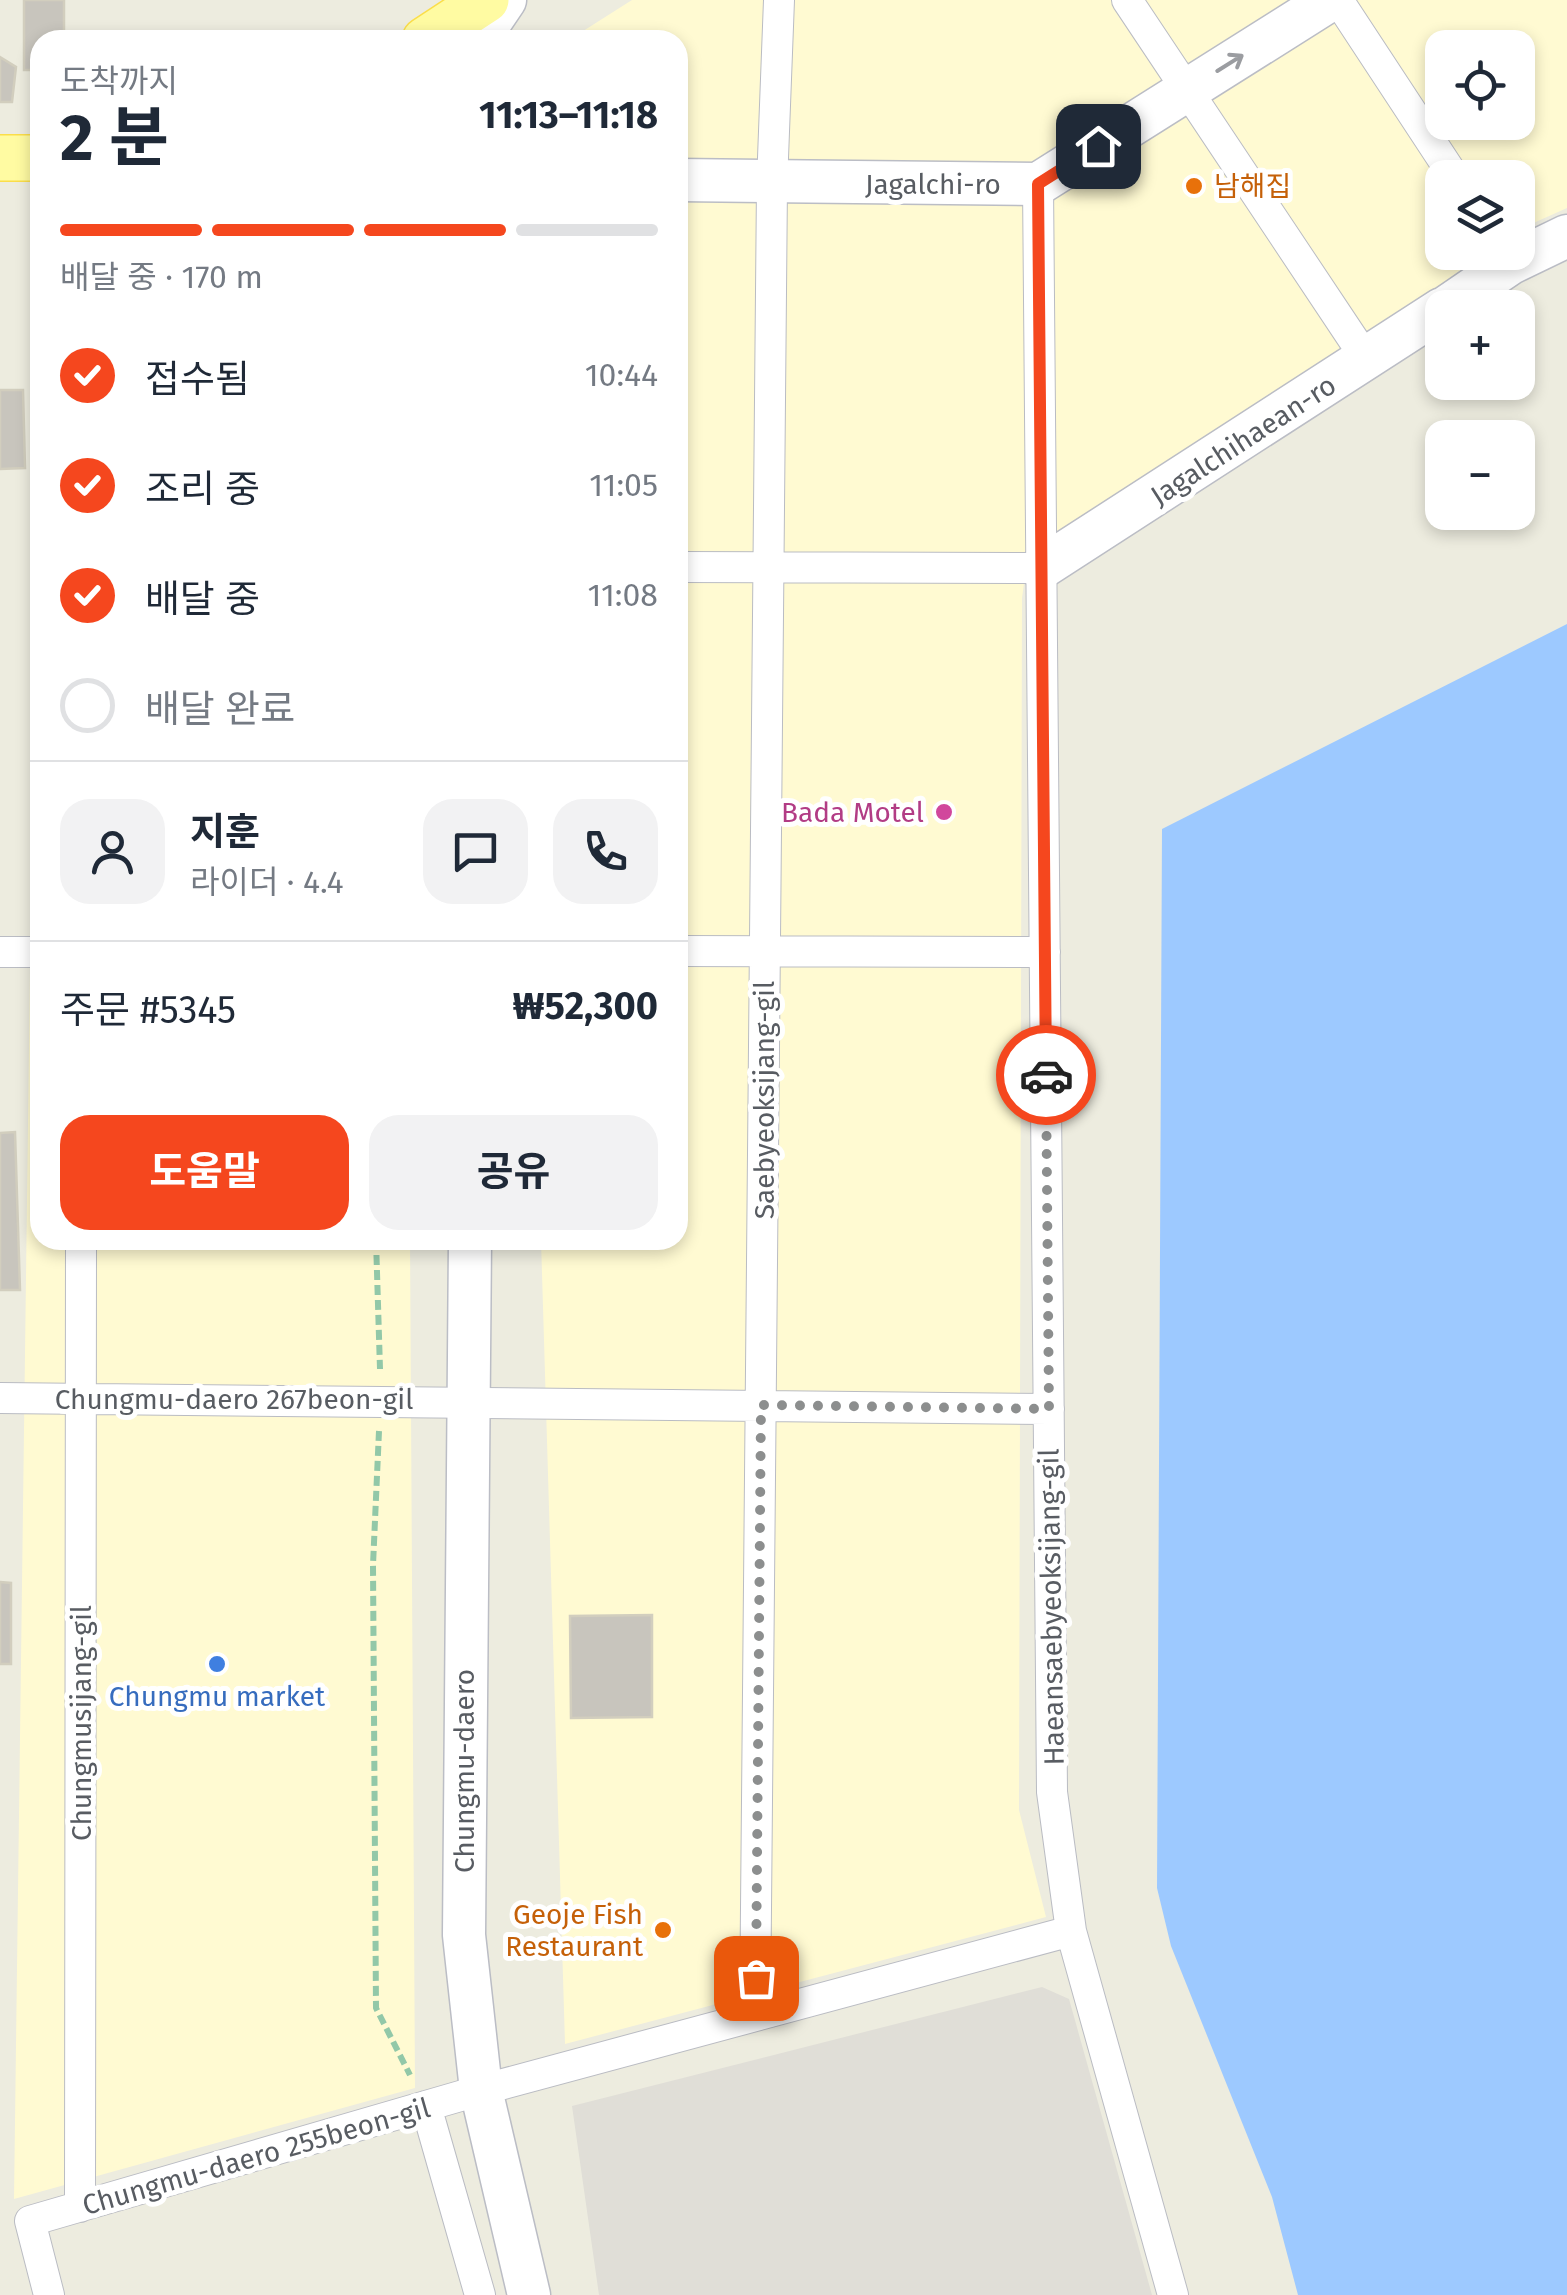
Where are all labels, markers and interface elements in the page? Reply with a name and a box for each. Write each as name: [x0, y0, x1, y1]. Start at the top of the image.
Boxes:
map controls: [1425, 30, 1535, 530]
button: locate: [1425, 30, 1535, 140]
one-way arrow: [1215, 53, 1244, 73]
text: 도착까지: [60, 62, 178, 100]
text: 11:13–11:18: [479, 92, 658, 138]
text: 2 분: [60, 99, 169, 177]
pin: [1056, 104, 1141, 189]
icon: home: [1071, 119, 1126, 174]
button: layers: [1425, 160, 1535, 270]
street label: Jagalchi-ro: [865, 168, 1001, 201]
place label: 남해집: [1214, 170, 1291, 203]
marker: 남해집: [1183, 175, 1205, 197]
text: 배달 중 · 170 m: [60, 258, 263, 296]
button: +: [1425, 290, 1535, 400]
icon: check: [60, 348, 115, 403]
text: 접수됨: [145, 356, 250, 402]
text: 10:44: [585, 356, 658, 394]
street label: Jagalchihaean-ro: [1145, 368, 1342, 513]
button: −: [1425, 420, 1535, 530]
icon: check: [60, 458, 115, 513]
text: 조리 중: [145, 466, 260, 512]
text: 11:05: [589, 466, 658, 504]
icon: check: [60, 568, 115, 623]
text: 배달 중: [145, 576, 260, 622]
text: 11:08: [588, 576, 658, 614]
text: 배달 완료: [145, 686, 295, 732]
place label: Bada Motel: [781, 796, 924, 829]
button: person: [60, 799, 165, 904]
button: chat: [423, 799, 528, 904]
button: phone: [553, 799, 658, 904]
marker: Bada Motel: [933, 801, 955, 823]
text: 지훈: [190, 809, 260, 855]
text: 라이더 · 4.4: [190, 863, 344, 901]
street label: Saebyeoksijang-gil: [748, 981, 781, 1219]
text: ₩52,300: [512, 983, 658, 1029]
text: 주문 #5345: [60, 987, 236, 1033]
courier: [996, 1025, 1096, 1125]
icon: car: [1019, 1048, 1074, 1103]
button: 도움말: [60, 1115, 349, 1230]
button: 공유: [369, 1115, 658, 1230]
street label: Chungmu-daero 267beon-gil: [55, 1383, 413, 1416]
street label: Haeansaebyeoksijang-gil: [1032, 1448, 1071, 1766]
street label: Chungmusijang-gil: [65, 1605, 98, 1841]
marker: Chungmu market: [206, 1653, 228, 1675]
street label: Chungmu-daero: [448, 1669, 481, 1873]
place label: Chungmu market: [109, 1680, 326, 1713]
place label: Geoje Fish Restaurant: [505, 1898, 644, 1963]
marker: Geoje Fish Restaurant: [652, 1919, 674, 1941]
pin: [714, 1936, 799, 2021]
icon: bag: [729, 1951, 784, 2006]
street label: Chungmu-daero 255beon-gil: [79, 2091, 434, 2222]

